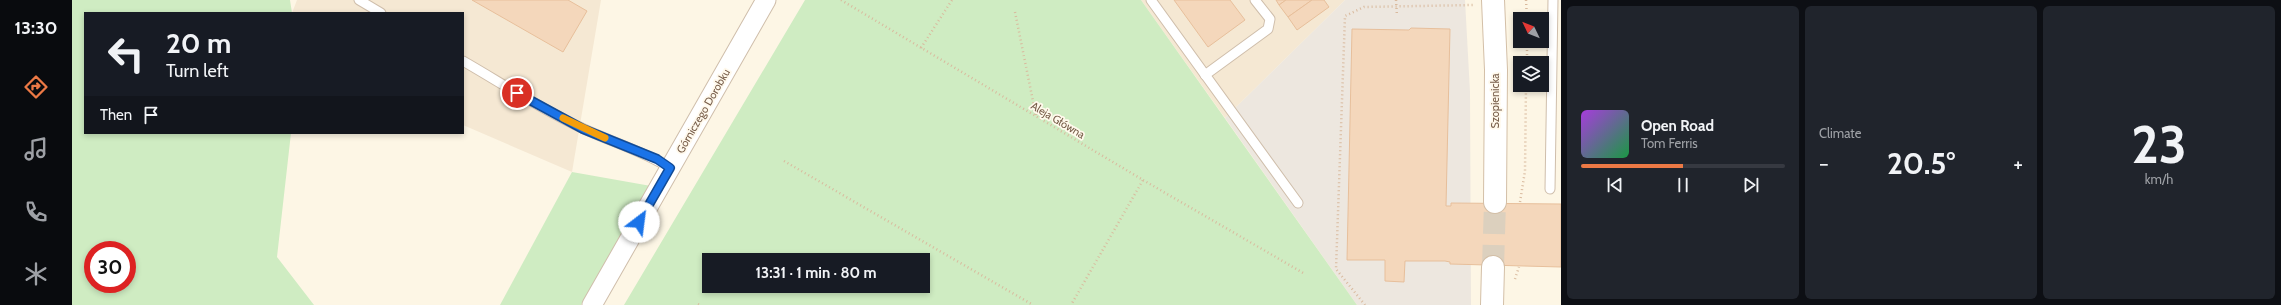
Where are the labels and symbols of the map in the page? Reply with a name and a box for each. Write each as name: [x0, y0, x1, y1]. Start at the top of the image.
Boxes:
north arrow: [1513, 12, 1549, 48]
street label: Górniczego Dorobku: [673, 66, 733, 156]
street label: Szopienicka: [1488, 73, 1502, 129]
pin: [500, 76, 534, 110]
street label: Aleja Główna: [1029, 98, 1088, 142]
position arrow: [618, 201, 660, 243]
speed limit sign: 30: [84, 241, 136, 293]

